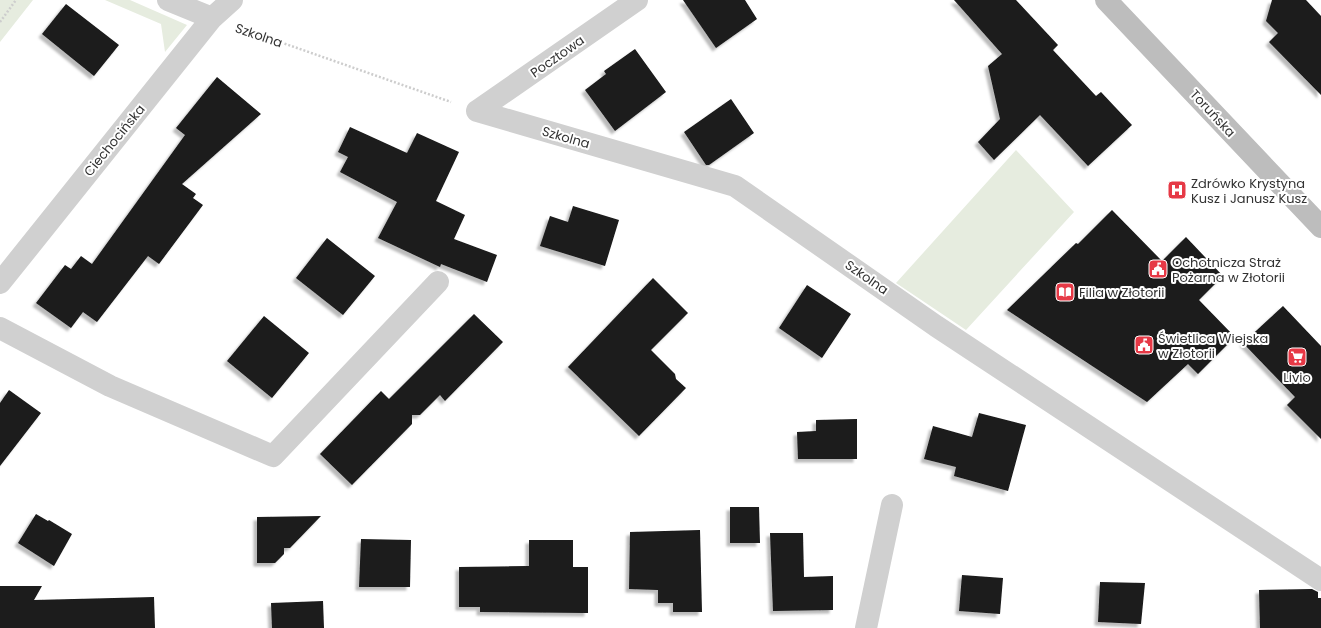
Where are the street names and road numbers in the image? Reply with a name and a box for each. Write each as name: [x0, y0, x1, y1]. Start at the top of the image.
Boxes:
street label: Szkolna: [233, 19, 285, 52]
street label: Pocztowa: [526, 31, 588, 82]
street label: Toruńska: [1186, 85, 1240, 141]
street label: Ciechocińska: [79, 100, 149, 180]
street label: Szkolna: [540, 122, 592, 153]
street label: Szkolna: [841, 256, 892, 299]

